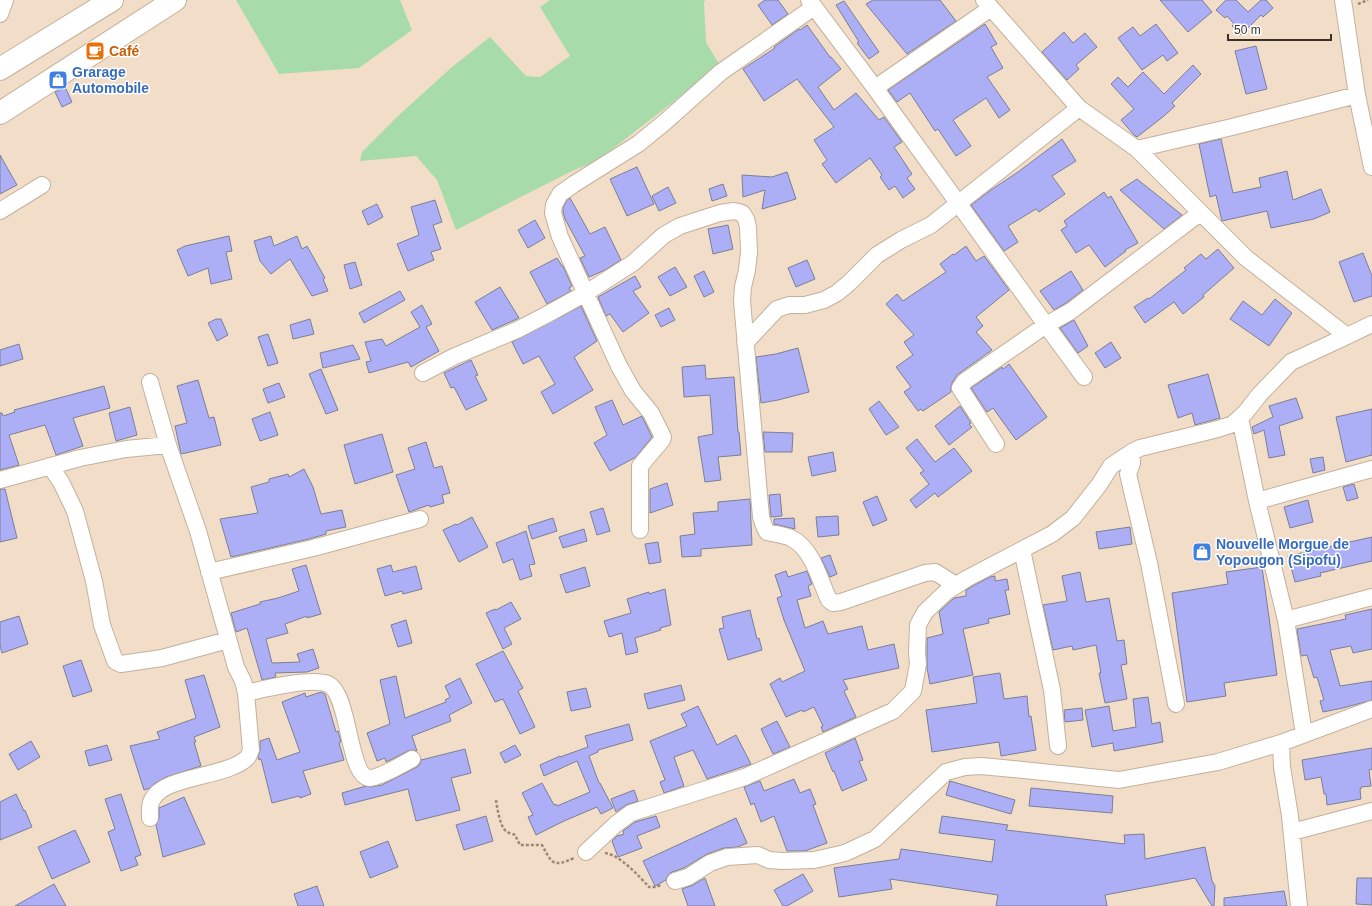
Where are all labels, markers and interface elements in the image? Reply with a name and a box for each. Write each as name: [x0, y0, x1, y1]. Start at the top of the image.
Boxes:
scale bar: [1228, 16, 1331, 42]
text: 50 m: [1234, 23, 1261, 37]
cafe icon: Café: [84, 40, 106, 62]
place label: Café: [109, 43, 140, 59]
place label: Grarage Automobile: [72, 64, 149, 96]
shop icon: Grarage Automobile: [47, 69, 69, 91]
place label: Nouvelle Morgue de Yopougon (Sipofu): [1216, 536, 1349, 568]
shop icon: Nouvelle Morgue de Yopougon (Sipofu): [1191, 541, 1213, 563]

